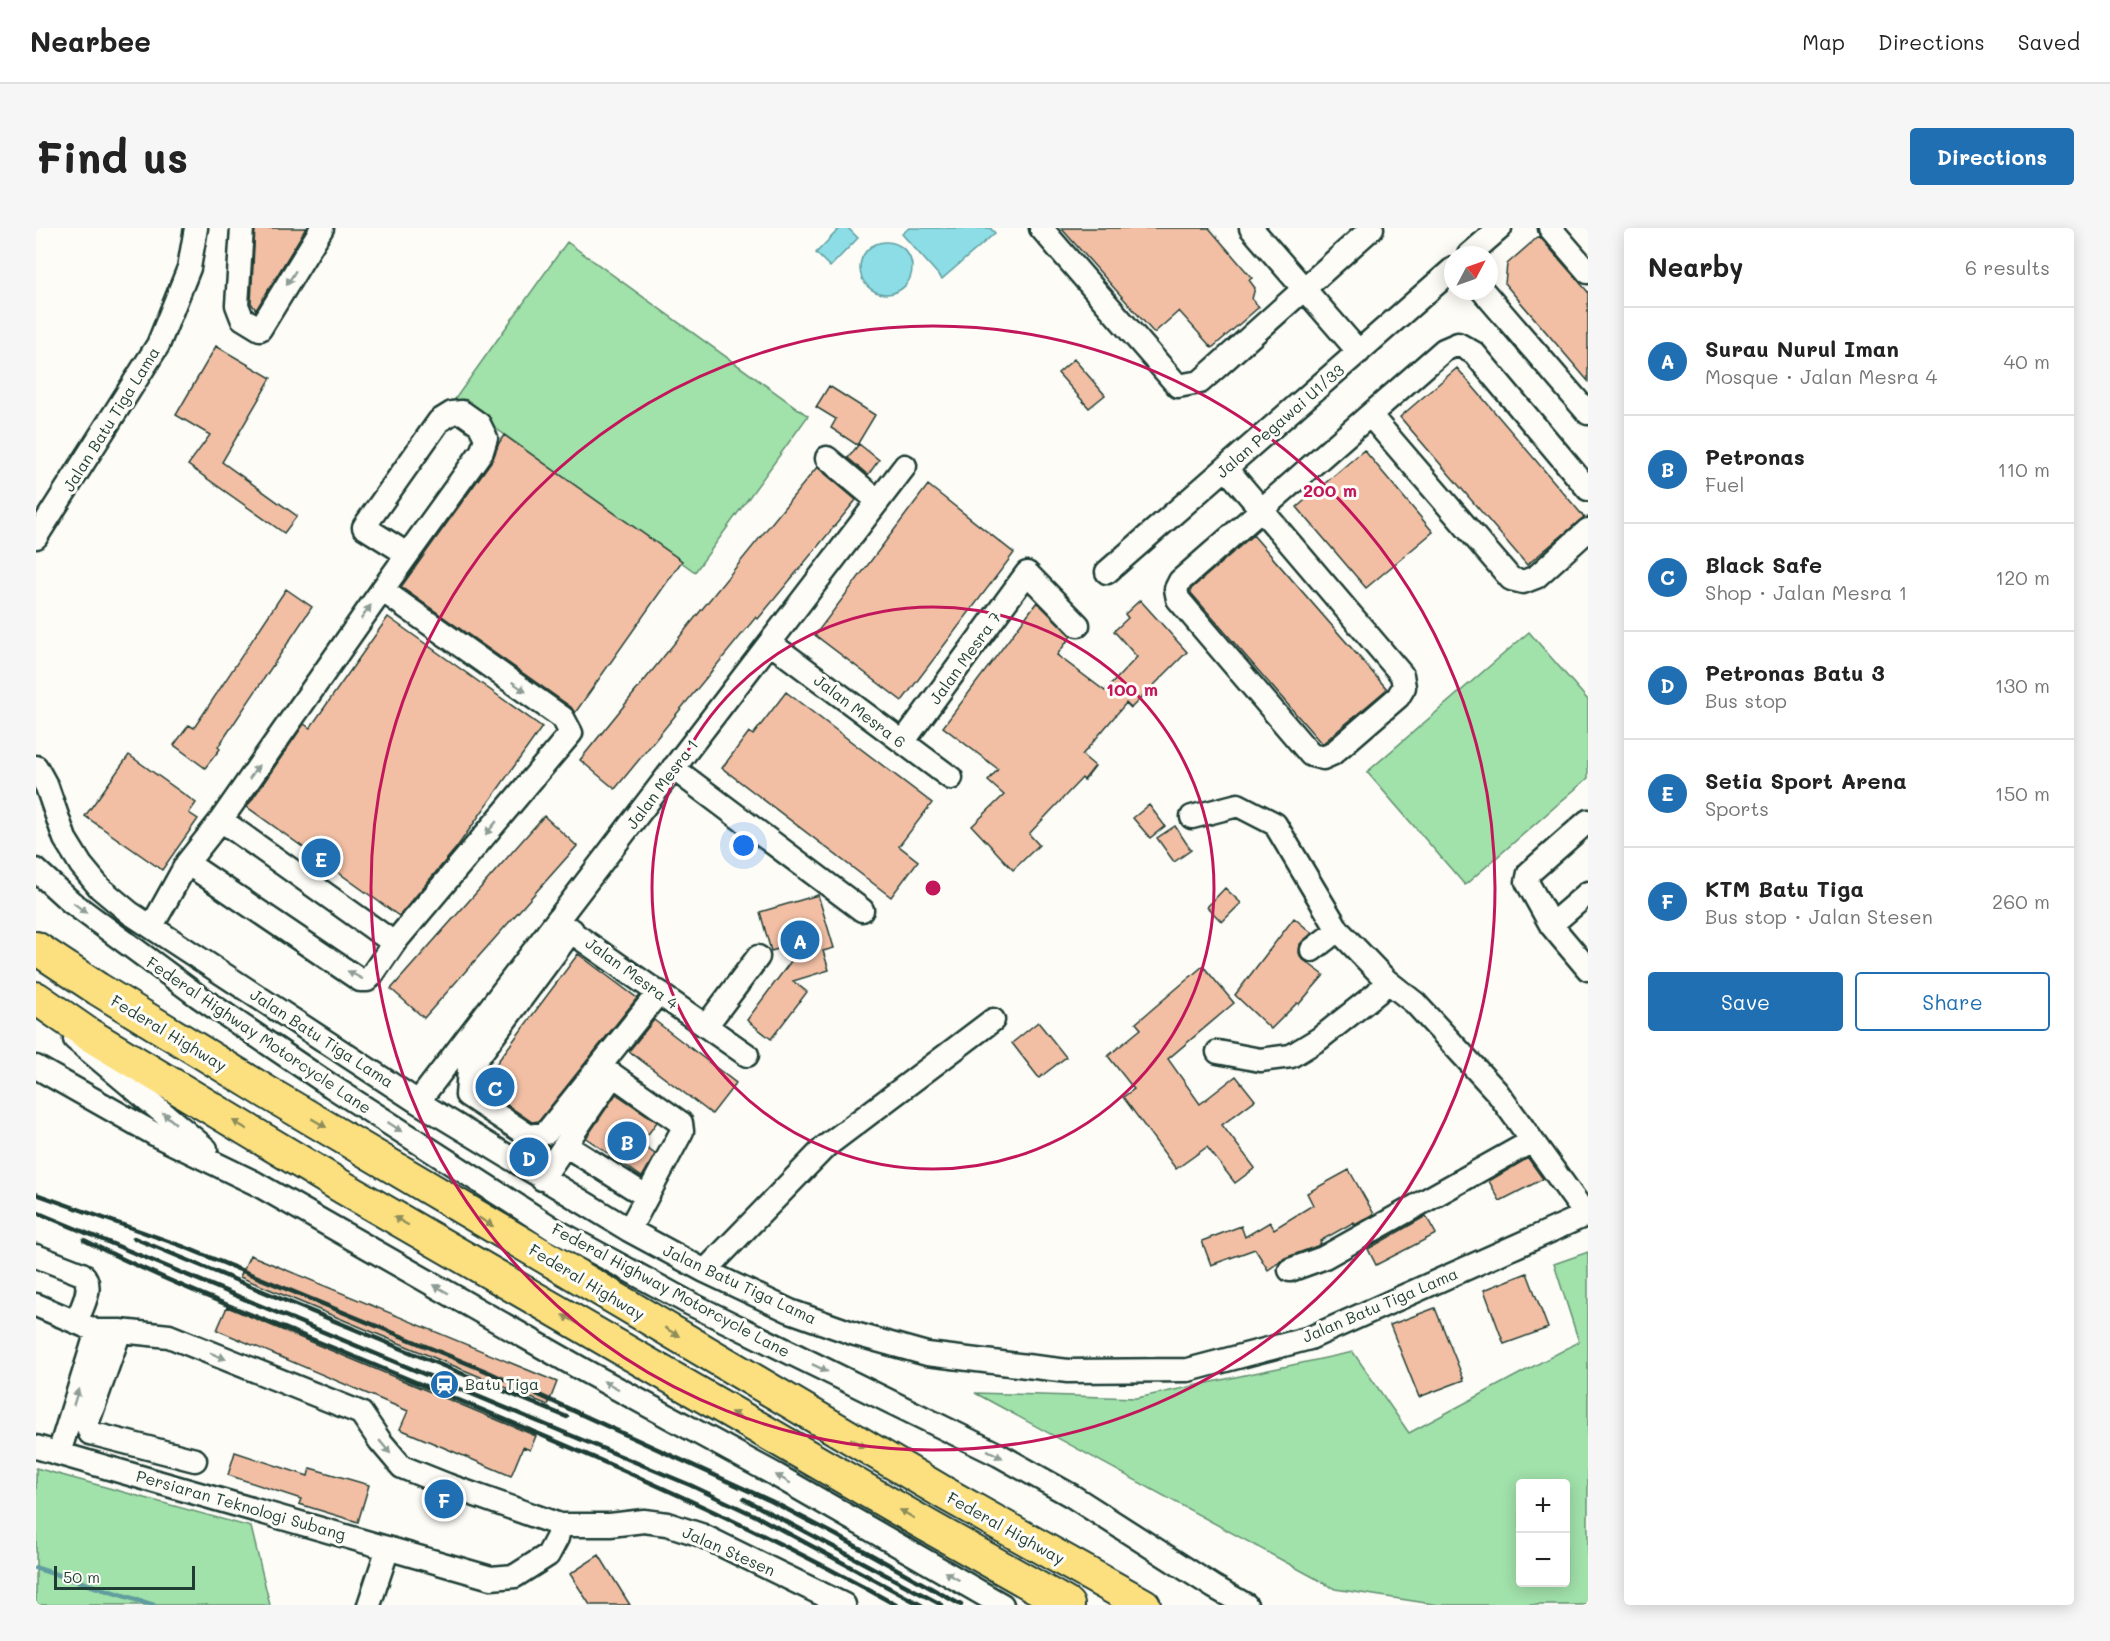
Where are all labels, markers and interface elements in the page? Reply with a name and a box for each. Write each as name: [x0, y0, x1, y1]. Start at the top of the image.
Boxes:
text: Nearbee: [30, 23, 151, 59]
text: Map: [1802, 28, 1845, 55]
text: Directions: [1878, 28, 1985, 55]
text: Saved: [2018, 28, 2080, 55]
button: Directions: [1910, 128, 2074, 185]
text: Find us: [36, 129, 188, 184]
north arrow: [1444, 246, 1498, 300]
text: Nearby: [1648, 250, 1743, 284]
text: 6 results: [1965, 254, 2050, 280]
one-way arrow: [286, 270, 297, 286]
text: Surau Nurul Iman: [1705, 334, 1899, 363]
street label: Jalan Batu Tiga Lama: [57, 342, 164, 495]
text: A: [1661, 348, 1674, 374]
text: 40 m: [2004, 348, 2050, 374]
street label: Jalan Pegawai U1/33: [1211, 359, 1348, 482]
text: Mosque · Jalan Mesra 4: [1705, 363, 1937, 389]
text: Petronas: [1705, 442, 1805, 471]
text: B: [1661, 456, 1674, 482]
text: 110 m: [1997, 456, 2050, 482]
text: Fuel: [1705, 471, 1745, 497]
text: 200 m: [1303, 478, 1357, 502]
text: Black Safe: [1705, 550, 1822, 579]
text: C: [1660, 564, 1675, 590]
text: 120 m: [1995, 564, 2050, 590]
text: Shop · Jalan Mesra 1: [1705, 579, 1908, 605]
one-way arrow: [360, 604, 372, 620]
street label: Jalan Mesra 7: [924, 607, 1005, 708]
text: Petronas Batu 3: [1705, 658, 1885, 687]
street label: Jalan Mesra 6: [810, 669, 911, 752]
text: D: [1660, 672, 1675, 698]
text: 130 m: [1995, 672, 2050, 698]
text: 100 m: [1106, 677, 1158, 701]
one-way arrow: [511, 681, 527, 693]
text: Bus stop: [1705, 687, 1787, 713]
street label: Jalan Mesra 1: [621, 734, 702, 833]
one-way arrow: [248, 764, 260, 780]
text: Setia Sport Arena: [1705, 766, 1907, 795]
text: E: [1661, 780, 1674, 806]
text: 150 m: [1995, 780, 2050, 806]
text: Sports: [1705, 795, 1769, 821]
one-way arrow: [485, 820, 498, 835]
your location: [729, 831, 758, 860]
pin: E: [302, 836, 340, 880]
text: KTM Batu Tiga: [1705, 874, 1864, 903]
centre of rings: [923, 878, 943, 898]
text: F: [1661, 888, 1674, 914]
text: 260 m: [1992, 888, 2050, 914]
one-way arrow: [72, 902, 87, 914]
text: Bus stop · Jalan Stesen: [1705, 903, 1933, 929]
pin: A: [780, 918, 819, 962]
street label: Jalan Mesra 4: [582, 932, 683, 1014]
street label: Federal Highway Motorcycle Lane: [143, 951, 376, 1118]
one-way arrow: [346, 970, 363, 980]
button: Save: [1648, 972, 1843, 1031]
button: Share: [1855, 972, 2050, 1031]
street label: Jalan Batu Tiga Lama: [247, 983, 398, 1092]
street label: Federal Highway: [108, 990, 231, 1075]
pin: C: [476, 1064, 514, 1110]
one-way arrow: [161, 1112, 177, 1125]
one-way arrow: [311, 1118, 328, 1128]
pin: B: [608, 1118, 646, 1164]
one-way arrow: [231, 1120, 248, 1130]
one-way arrow: [387, 1122, 403, 1133]
pin: D: [510, 1134, 548, 1180]
one-way arrow: [392, 1216, 409, 1226]
one-way arrow: [478, 1217, 495, 1227]
street label: Federal Highway Motorcycle Lane: [549, 1218, 794, 1361]
street label: Federal Highway: [526, 1239, 649, 1324]
street label: Jalan Batu Tiga Lama: [660, 1239, 820, 1328]
street label: Jalan Batu Tiga Lama: [1299, 1262, 1461, 1347]
one-way arrow: [433, 1285, 450, 1295]
one-way arrow: [561, 1314, 578, 1324]
one-way arrow: [664, 1327, 680, 1338]
one-way arrow: [209, 1352, 227, 1361]
one-way arrow: [812, 1363, 829, 1372]
station icon: Batu Tiga: [428, 1368, 460, 1400]
place label: Batu Tiga: [465, 1373, 539, 1394]
one-way arrow: [602, 1380, 619, 1390]
one-way arrow: [72, 1388, 81, 1406]
one-way arrow: [730, 1411, 746, 1422]
one-way arrow: [850, 1437, 866, 1448]
one-way arrow: [378, 1439, 391, 1455]
one-way arrow: [987, 1449, 1004, 1458]
street label: Persiaran Teknologi Subang: [134, 1465, 348, 1545]
one-way arrow: [774, 1474, 791, 1484]
pin: F: [424, 1476, 464, 1522]
map controls: [1516, 1479, 1570, 1587]
button: +: [1516, 1479, 1570, 1533]
street label: Federal Highway: [944, 1487, 1069, 1569]
one-way arrow: [898, 1509, 915, 1519]
street label: Jalan Stesen: [680, 1521, 779, 1580]
button: −: [1516, 1533, 1570, 1587]
scale bar: [54, 1563, 195, 1590]
text: 50 m: [63, 1566, 100, 1587]
one-way arrow: [943, 1571, 960, 1581]

